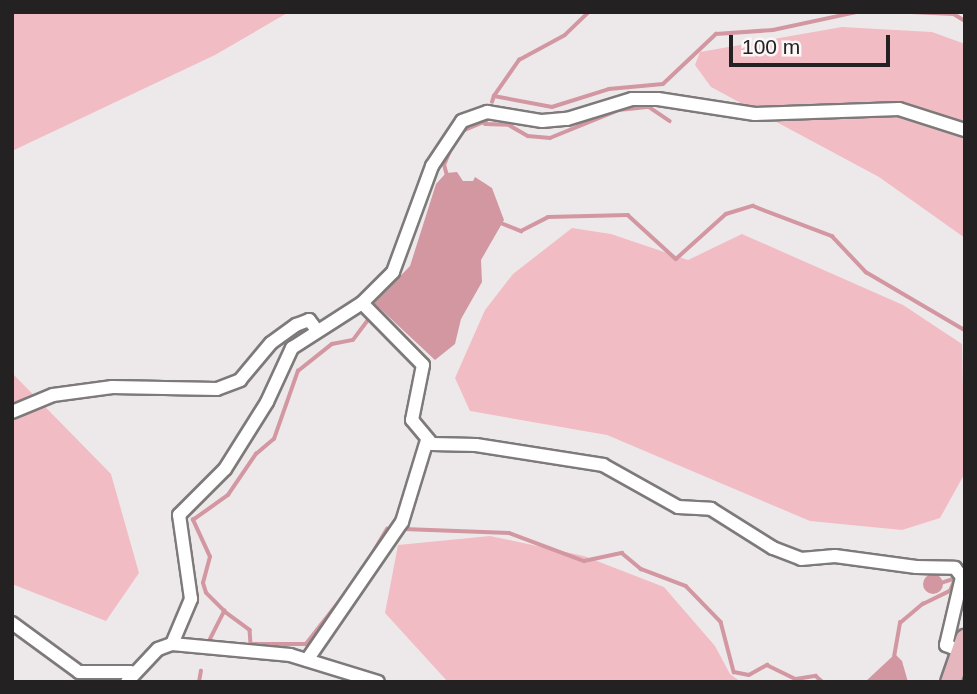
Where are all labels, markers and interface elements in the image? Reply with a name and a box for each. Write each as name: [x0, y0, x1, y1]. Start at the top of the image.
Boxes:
scale bar: [732, 21, 893, 65]
text: 100 m: [742, 35, 800, 58]

